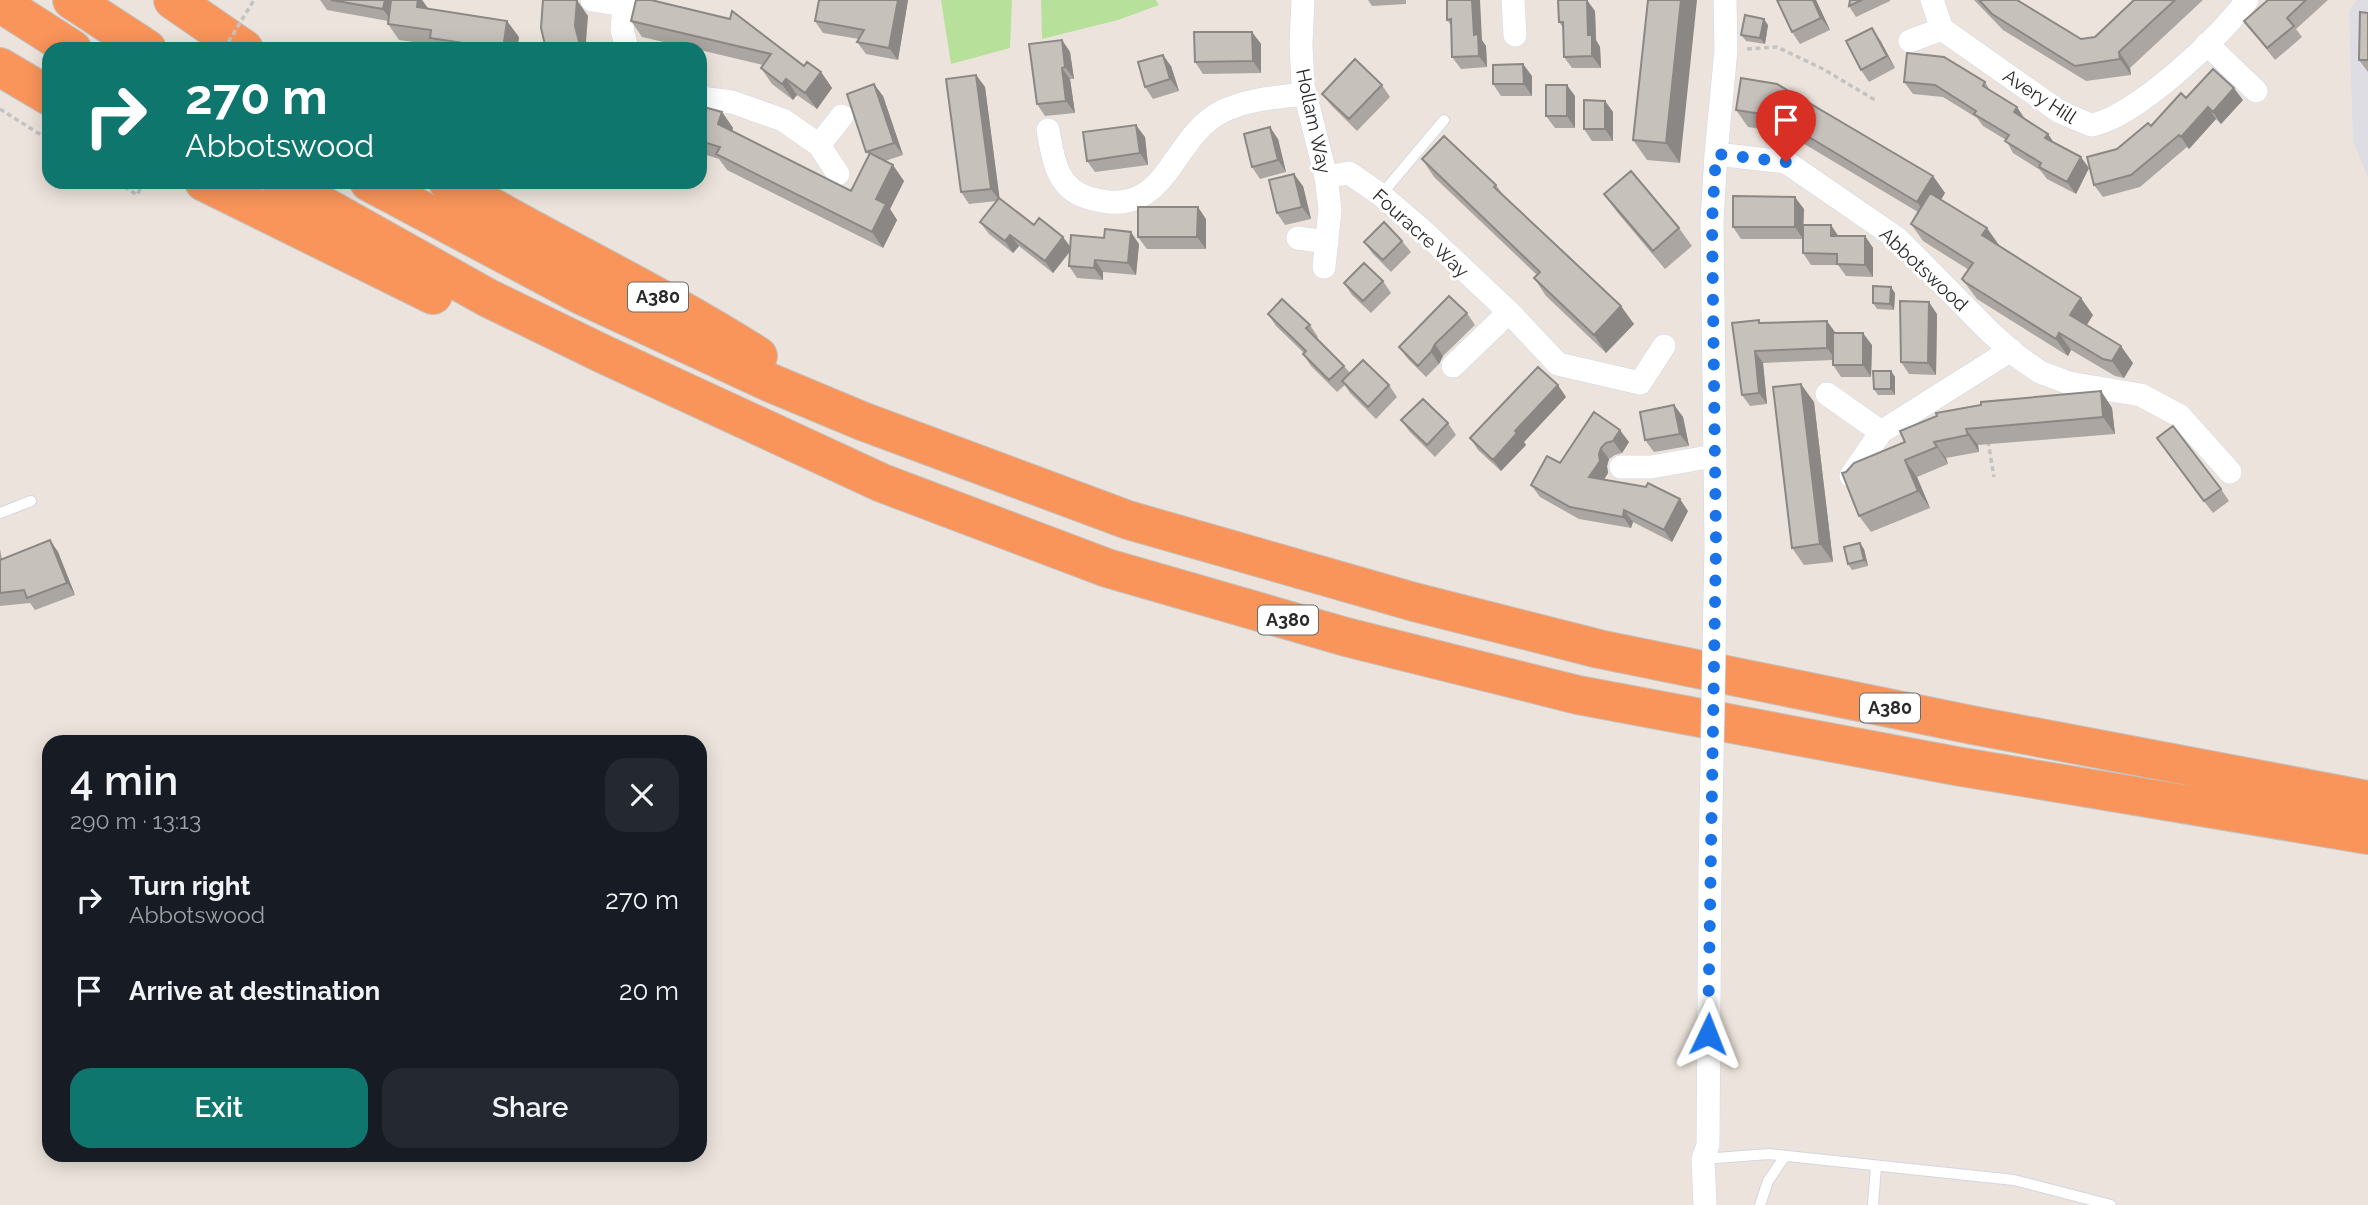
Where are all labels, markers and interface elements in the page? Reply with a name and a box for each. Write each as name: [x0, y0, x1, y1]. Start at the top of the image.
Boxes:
street label: Avery Hill: [1999, 64, 2081, 128]
street label: Hollam Way: [1292, 67, 1336, 175]
text: 270 m: [185, 68, 328, 125]
icon: right: [70, 70, 161, 161]
pin: [1756, 90, 1816, 162]
icon: arrive: [1767, 101, 1805, 139]
text: Abbotswood: [185, 127, 374, 164]
street label: Fouracre Way: [1368, 184, 1474, 282]
street label: Abbotswood: [1875, 223, 1973, 315]
road number: A380: [628, 282, 688, 312]
road number: A380: [1258, 606, 1318, 634]
road number: A380: [1860, 694, 1920, 722]
text: 4 min: [70, 756, 178, 805]
button: close: [605, 758, 679, 832]
text: 290 m · 13:13: [70, 807, 201, 834]
text: Turn right: [129, 871, 250, 901]
icon: right: [70, 881, 108, 919]
text: 270 m: [605, 885, 679, 915]
text: Abbotswood: [129, 901, 265, 928]
icon: arrive: [70, 972, 108, 1010]
text: Arrive at destination: [129, 976, 380, 1006]
text: 20 m: [619, 976, 679, 1006]
position arrow: [1671, 997, 1745, 1071]
button: Exit: [70, 1068, 368, 1148]
button: Share: [382, 1068, 679, 1148]

